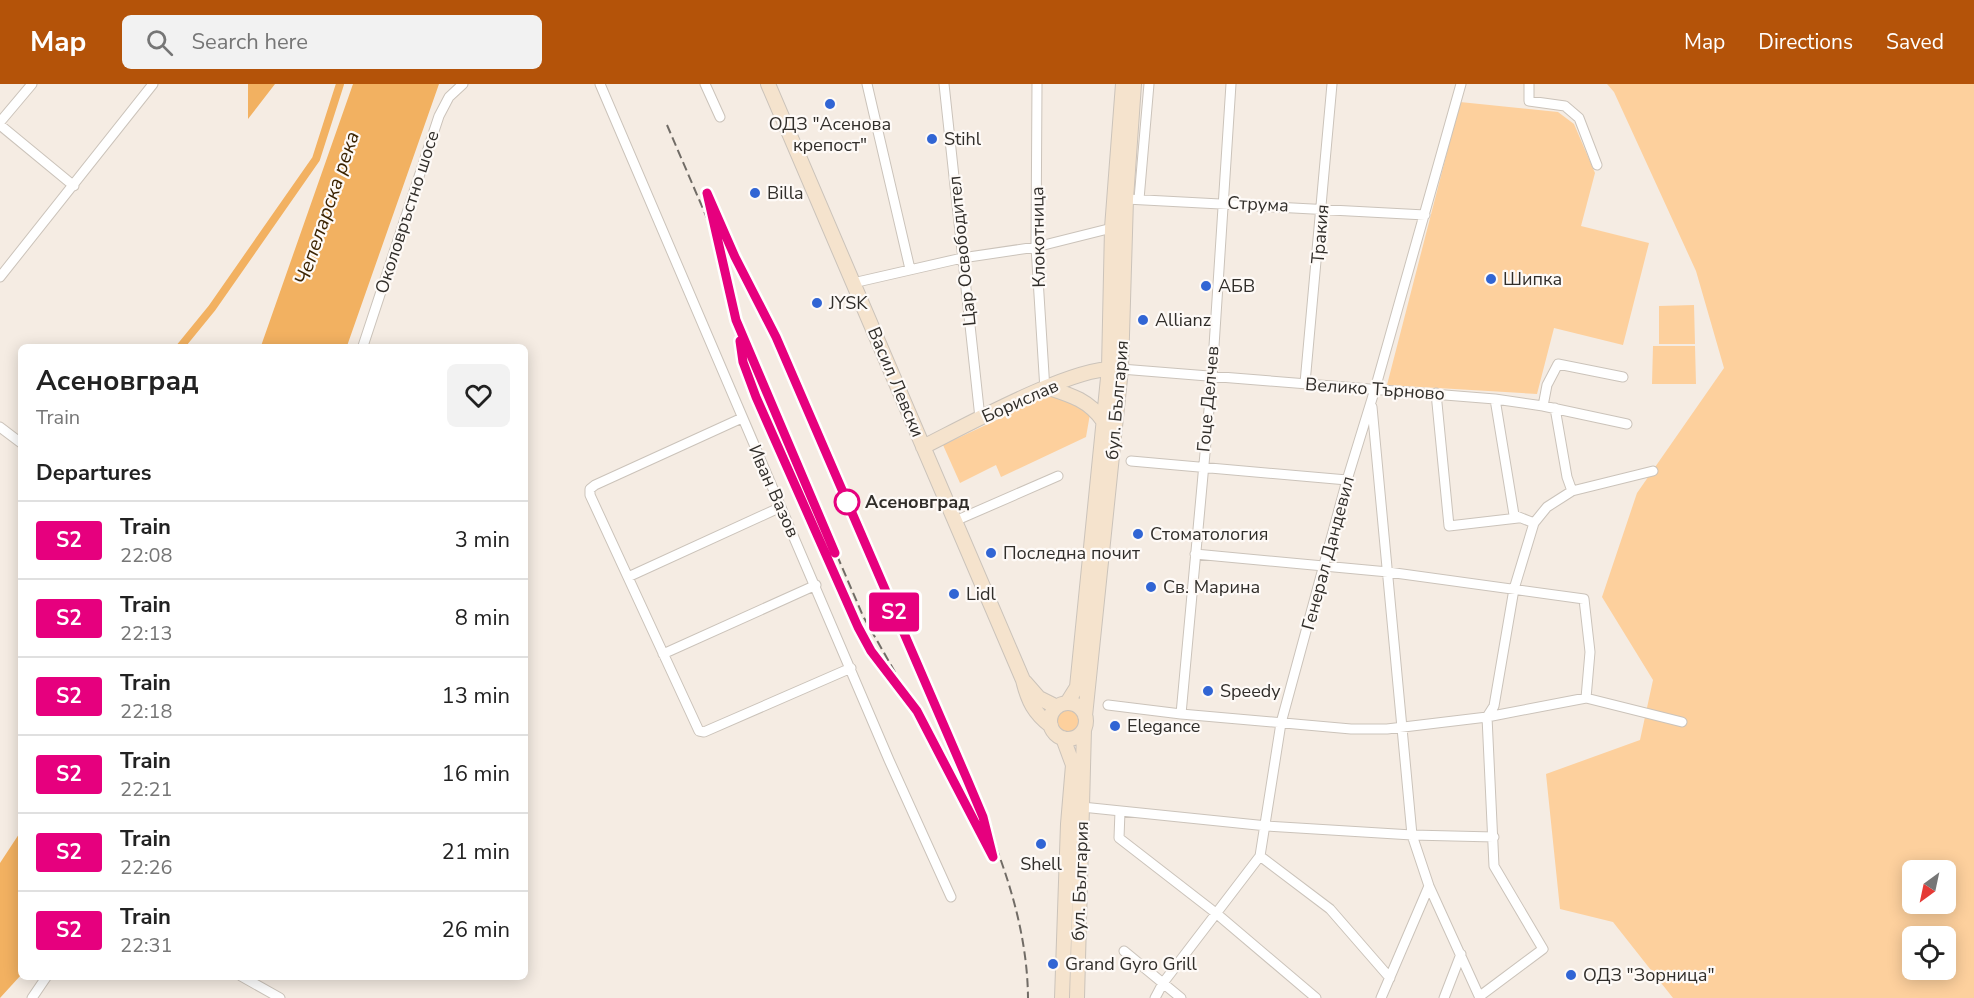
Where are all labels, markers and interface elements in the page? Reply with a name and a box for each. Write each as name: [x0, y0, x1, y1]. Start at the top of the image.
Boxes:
search box: [122, 15, 542, 69]
text: Map: [30, 23, 86, 61]
icon: search: [143, 26, 176, 59]
text: Search here: [191, 27, 308, 57]
text: Map: [1684, 28, 1725, 56]
text: Directions: [1758, 28, 1853, 56]
text: Saved: [1886, 28, 1944, 56]
marker: ОДЗ "Асенова крепост": [823, 97, 837, 111]
place label: ОДЗ "Асенова крепост": [769, 112, 891, 157]
street label: Околовръстно шосе: [369, 127, 445, 297]
place label: Stihl: [944, 127, 982, 151]
water label: Чепеларска река: [288, 128, 366, 288]
marker: Stihl: [925, 132, 939, 146]
street label: Цар Освободител: [942, 175, 982, 327]
place label: Billa: [767, 181, 804, 205]
marker: Billa: [748, 186, 762, 200]
street label: Клокотница: [1025, 186, 1051, 288]
street label: Струма: [1227, 190, 1289, 218]
street label: Тракия: [1305, 203, 1335, 265]
place label: Шипка: [1503, 267, 1562, 291]
marker: Шипка: [1484, 272, 1498, 286]
place label: АБВ: [1218, 274, 1255, 298]
marker: АБВ: [1199, 279, 1213, 293]
place label: JYSK: [828, 291, 868, 315]
marker: JYSK: [810, 296, 824, 310]
place label: Allianz: [1155, 308, 1211, 332]
marker: Allianz: [1136, 313, 1150, 327]
street label: Васил Левски: [862, 323, 930, 441]
street label: бул. България: [1100, 339, 1134, 461]
street label: Гоце Делчев: [1191, 345, 1225, 453]
text: Асеновград: [36, 362, 198, 400]
button: heart: [447, 364, 510, 427]
street label: Велико Търново: [1304, 372, 1446, 406]
street label: Борислав: [978, 373, 1062, 429]
text: Train: [36, 404, 80, 431]
street label: Иван Вазов: [743, 441, 805, 541]
text: Departures: [36, 458, 151, 488]
street label: Генерал Дандевил: [1296, 473, 1360, 633]
marker: Асеновград: [834, 489, 860, 515]
place label: Асеновград: [865, 490, 969, 514]
text: Train: [120, 512, 171, 542]
place label: Стоматология: [1150, 522, 1268, 546]
text: 3 min: [455, 525, 510, 555]
text: S2: [56, 526, 82, 554]
marker: Стоматология: [1131, 527, 1145, 541]
place label: Последна почит: [1003, 541, 1140, 565]
text: 22:08: [120, 542, 173, 569]
marker: Последна почит: [984, 546, 998, 560]
place label: Св. Марина: [1163, 575, 1260, 599]
marker: Св. Марина: [1144, 580, 1158, 594]
place label: Lidl: [966, 582, 996, 606]
marker: Lidl: [947, 587, 961, 601]
text: Train: [120, 590, 171, 620]
line badge: S2: [867, 592, 921, 632]
text: S2: [881, 598, 907, 626]
text: 8 min: [455, 603, 510, 633]
text: S2: [56, 604, 82, 632]
text: 22:13: [120, 620, 173, 647]
text: Train: [120, 668, 171, 698]
place label: Speedy: [1220, 679, 1281, 703]
text: 13 min: [442, 681, 510, 711]
text: S2: [56, 682, 82, 710]
marker: Speedy: [1201, 684, 1215, 698]
text: 22:18: [120, 698, 173, 725]
place label: Elegance: [1127, 714, 1200, 738]
marker: Elegance: [1108, 719, 1122, 733]
text: Train: [120, 746, 171, 776]
text: 16 min: [442, 759, 510, 789]
text: S2: [56, 760, 82, 788]
text: 22:21: [120, 776, 173, 803]
street label: бул. България: [1066, 821, 1094, 941]
text: Train: [120, 824, 171, 854]
text: 21 min: [442, 837, 510, 867]
marker: Shell: [1034, 837, 1048, 851]
text: S2: [56, 838, 82, 866]
place label: Shell: [1020, 852, 1062, 876]
text: 22:26: [120, 854, 173, 881]
north arrow: [1902, 860, 1956, 914]
map controls: [1902, 860, 1956, 980]
text: Train: [120, 902, 171, 932]
text: 26 min: [442, 915, 510, 945]
text: S2: [56, 916, 82, 944]
button: locate: [1902, 926, 1956, 980]
text: 22:31: [120, 932, 173, 959]
place label: Grand Gyro Grill: [1065, 952, 1198, 976]
marker: Grand Gyro Grill: [1046, 957, 1060, 971]
place label: ОДЗ "Зорница": [1583, 963, 1715, 987]
marker: ОДЗ "Зорница": [1564, 968, 1578, 982]

